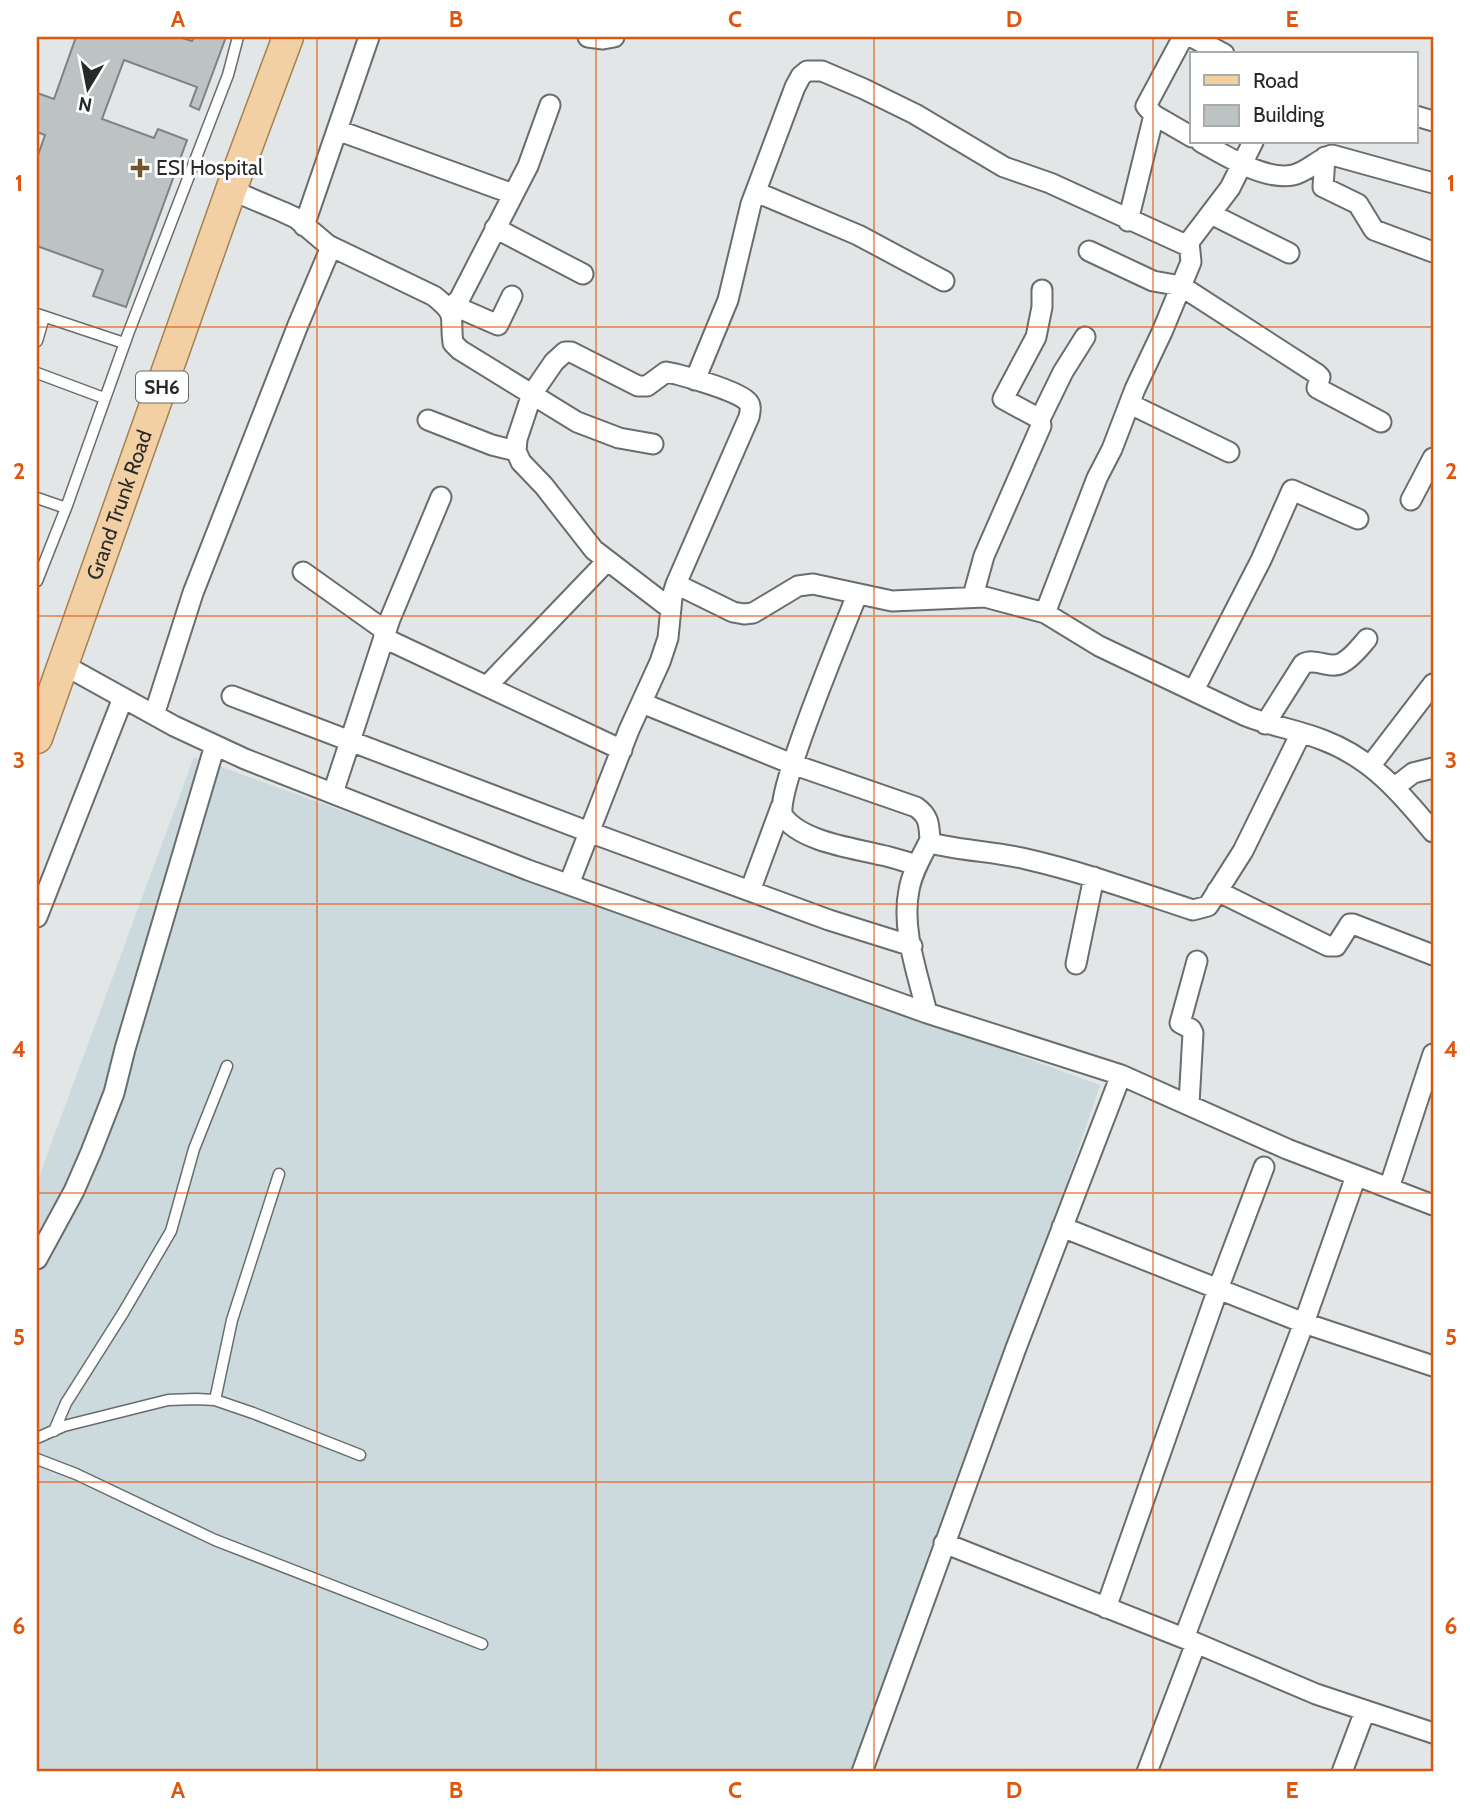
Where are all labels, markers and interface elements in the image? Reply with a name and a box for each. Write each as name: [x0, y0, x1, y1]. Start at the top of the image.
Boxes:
text: A: [171, 5, 186, 33]
text: B: [449, 5, 463, 33]
text: C: [728, 5, 742, 33]
text: D: [1006, 5, 1022, 33]
text: E: [1285, 5, 1299, 33]
north arrow: [52, 52, 122, 122]
legend: [1190, 52, 1418, 144]
text: Road: [1253, 68, 1299, 93]
text: N: [77, 92, 94, 117]
text: Building: [1253, 102, 1325, 127]
place label: ESI Hospital: [156, 155, 263, 180]
marker: ESI Hospital: [130, 158, 150, 178]
text: 1: [15, 169, 23, 197]
text: 1: [1447, 169, 1455, 197]
road number: SH6: [136, 372, 188, 402]
street label: Grand Trunk Road: [81, 427, 157, 583]
text: 2: [13, 457, 25, 485]
text: 2: [1445, 457, 1457, 485]
text: 3: [13, 746, 25, 774]
text: 3: [1445, 746, 1457, 774]
text: 4: [12, 1035, 26, 1063]
text: 4: [1444, 1035, 1458, 1063]
text: 5: [13, 1323, 25, 1351]
text: 5: [1445, 1323, 1457, 1351]
text: 6: [13, 1612, 25, 1640]
text: 6: [1445, 1612, 1457, 1640]
text: A: [171, 1776, 186, 1804]
text: B: [449, 1776, 463, 1804]
text: C: [728, 1776, 742, 1804]
text: D: [1006, 1776, 1022, 1804]
text: E: [1285, 1776, 1299, 1804]

